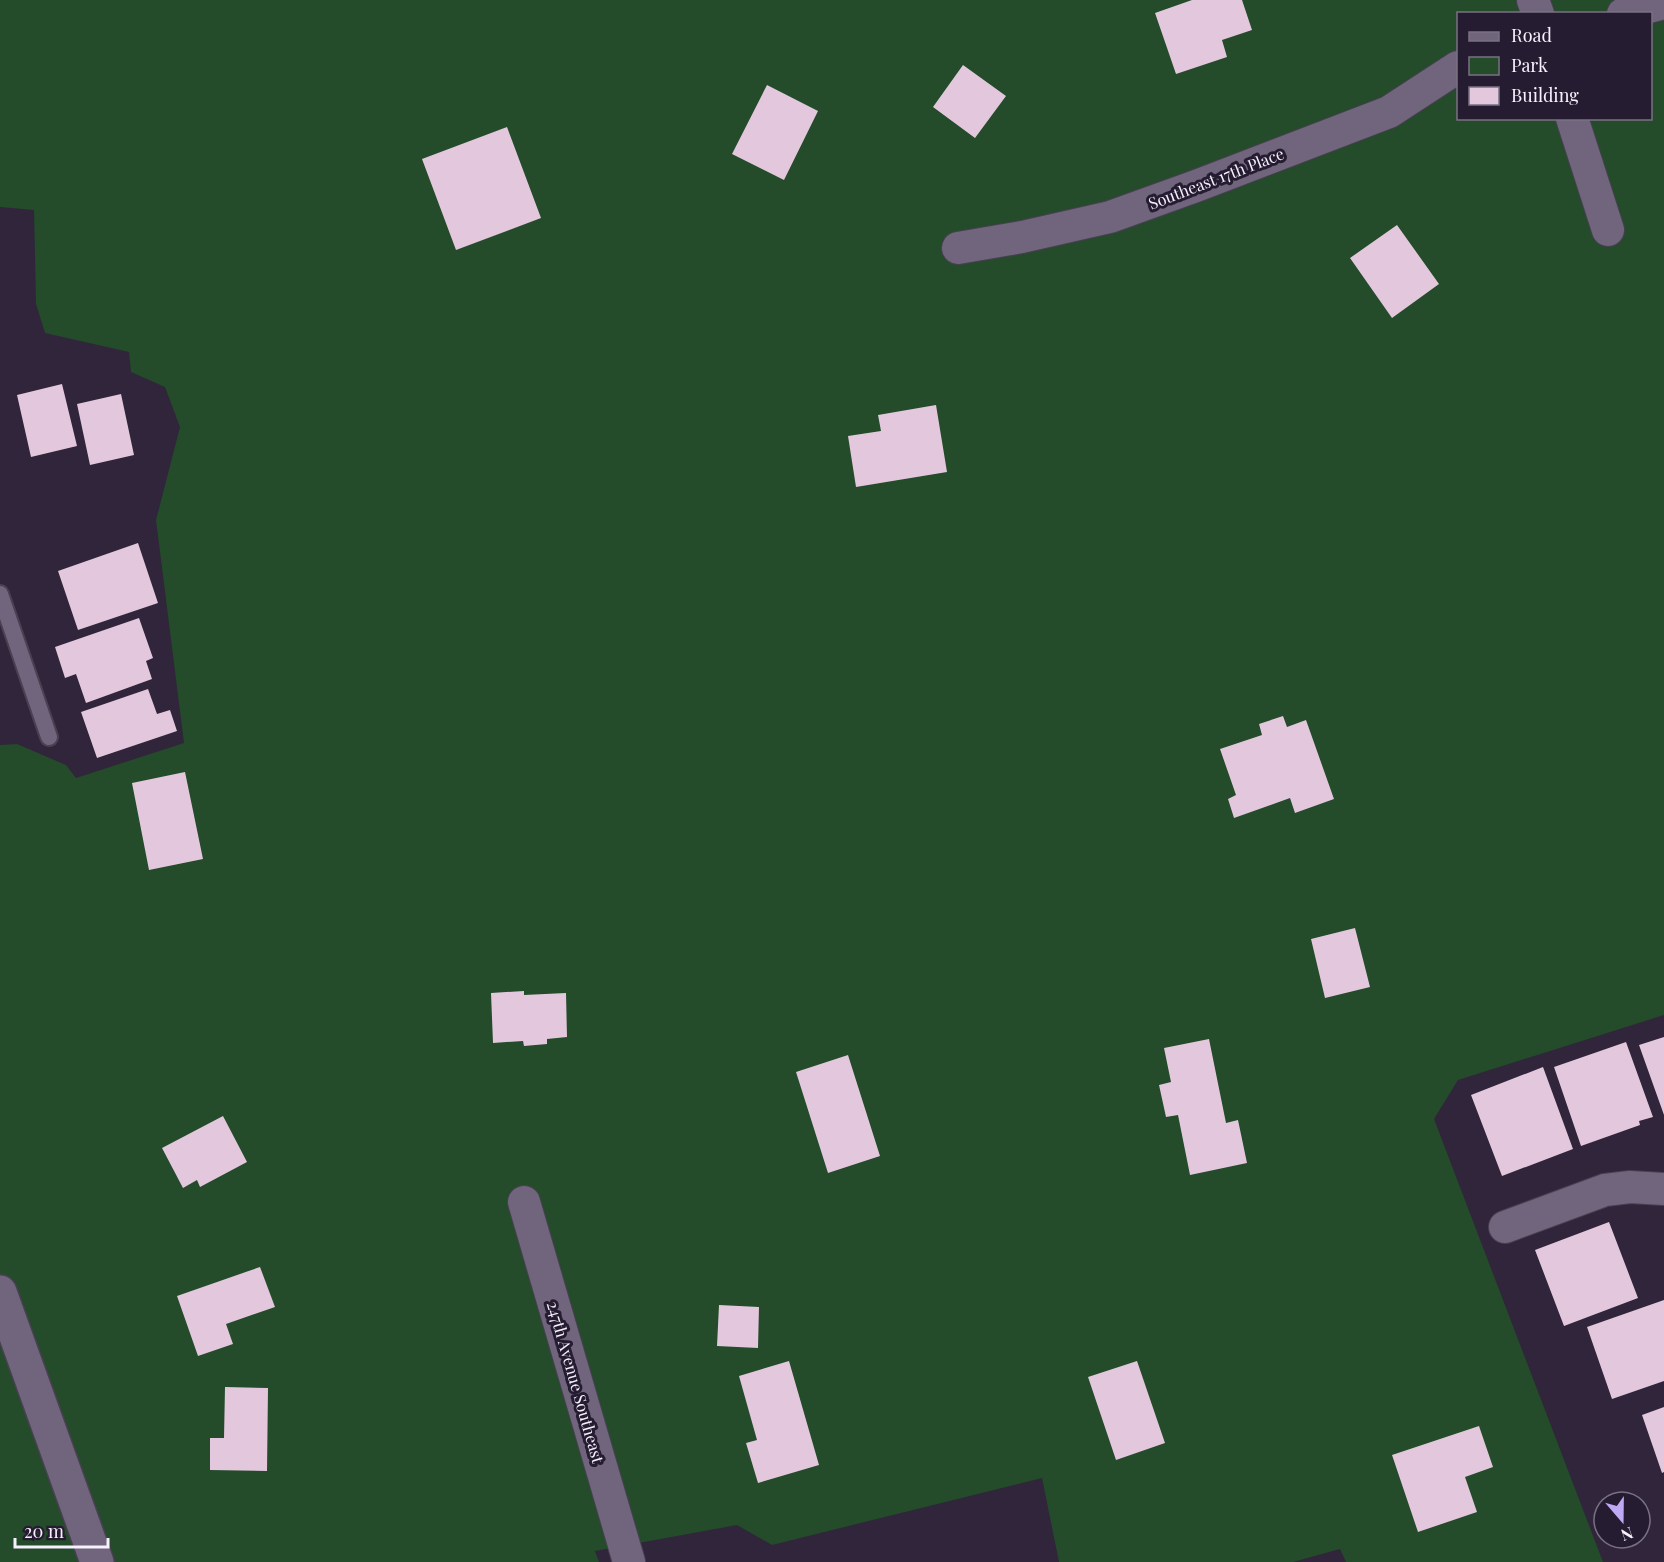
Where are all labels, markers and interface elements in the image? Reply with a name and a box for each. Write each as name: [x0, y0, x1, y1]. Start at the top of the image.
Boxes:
legend: [1457, 12, 1652, 120]
text: Road: [1511, 23, 1552, 47]
text: Park: [1511, 53, 1548, 77]
text: Building: [1511, 83, 1579, 107]
street label: Southeast 17th Place: [1145, 142, 1287, 214]
street label: 247th Avenue Southeast: [543, 1298, 609, 1466]
north arrow: [1592, 1490, 1652, 1550]
scale bar: [15, 1511, 108, 1549]
text: 20 m: [24, 1519, 64, 1543]
text: N: [1618, 1523, 1636, 1547]

